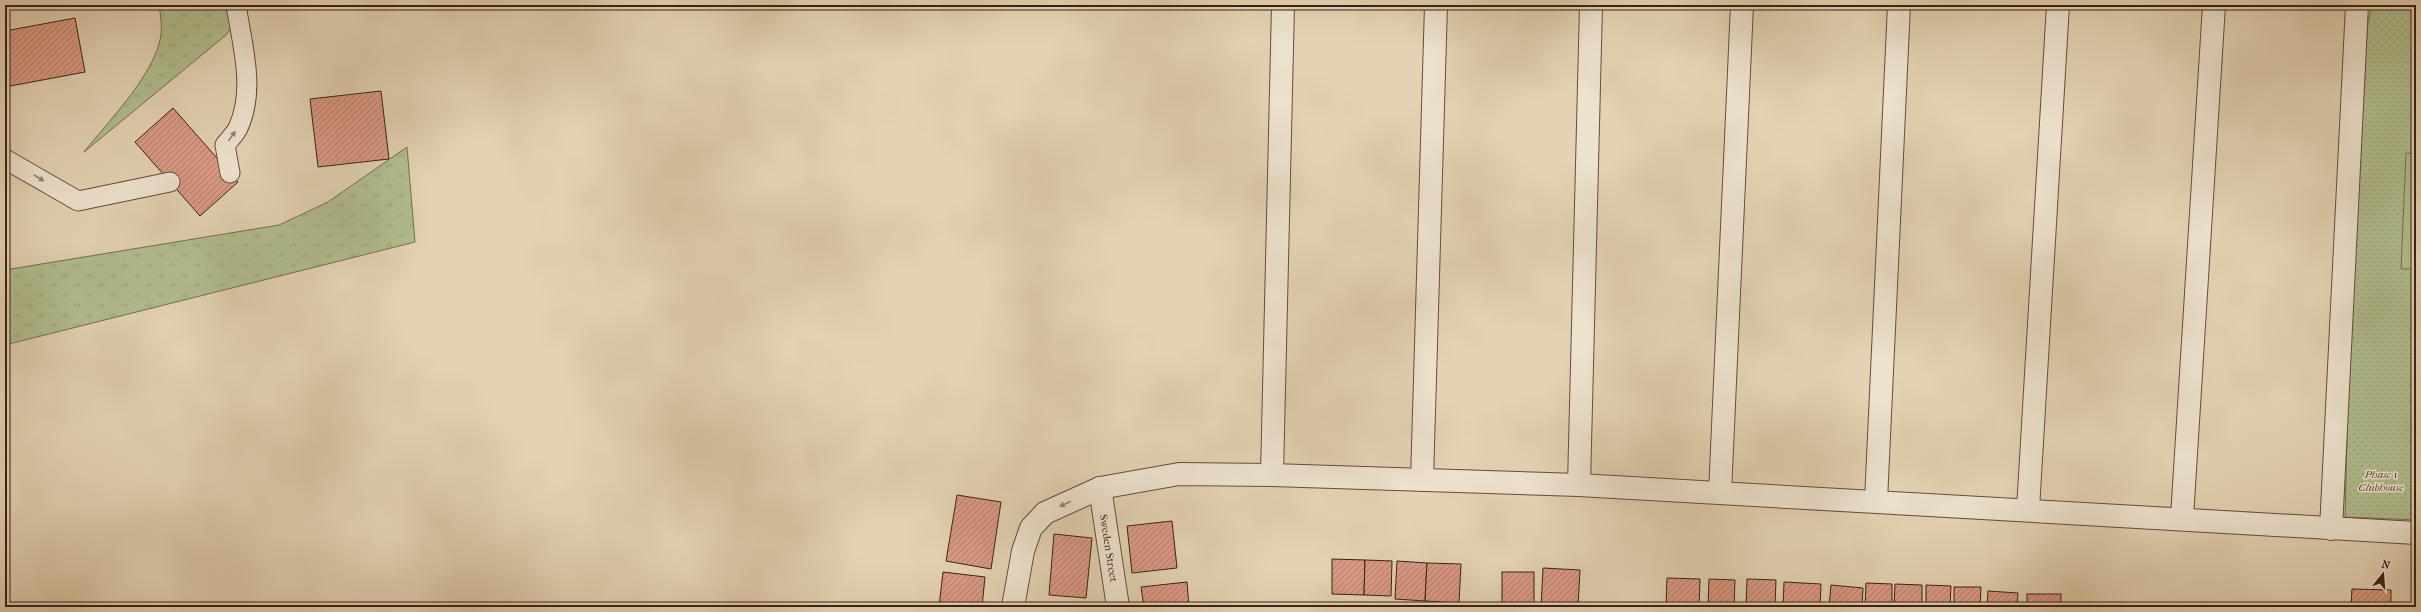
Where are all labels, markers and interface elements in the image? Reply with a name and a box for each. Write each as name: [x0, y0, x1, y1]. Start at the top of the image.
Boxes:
one-way arrow: [228, 131, 236, 142]
one-way arrow: [33, 175, 45, 182]
park label: Phase 1 Clubhouse: [2358, 468, 2404, 494]
one-way arrow: [1059, 501, 1070, 507]
street label: Sweden Street: [1097, 513, 1120, 583]
north arrow: [2363, 554, 2403, 594]
text: N: [2380, 557, 2392, 573]

